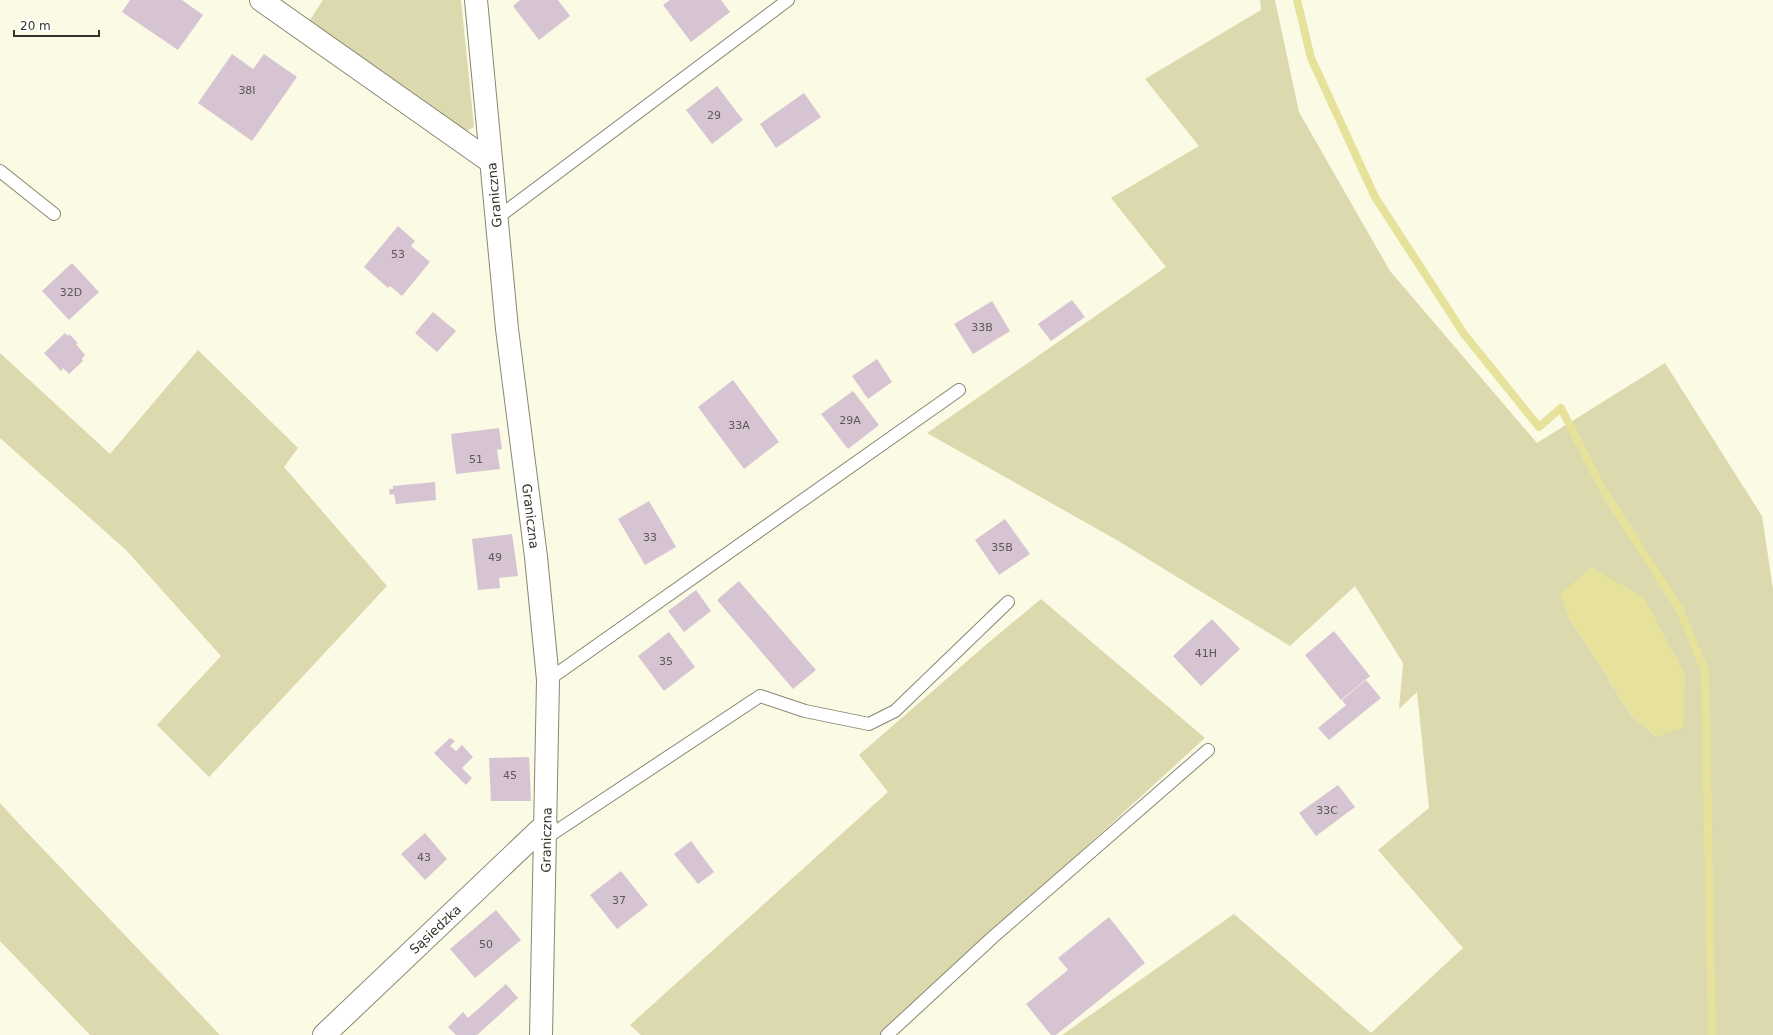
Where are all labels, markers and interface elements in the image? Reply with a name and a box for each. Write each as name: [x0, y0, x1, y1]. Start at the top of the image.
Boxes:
scale bar: [14, 12, 99, 38]
text: 20 m: [20, 19, 51, 33]
house number: 38I: [238, 84, 256, 97]
house number: 29: [707, 109, 721, 122]
street label: Graniczna: [484, 162, 505, 228]
house number: 53: [391, 248, 405, 261]
house number: 32D: [60, 286, 82, 299]
house number: 33B: [971, 321, 993, 334]
house number: 29A: [839, 414, 861, 427]
house number: 33A: [728, 419, 750, 432]
house number: 51: [469, 453, 483, 466]
street label: Graniczna: [519, 483, 542, 549]
house number: 33: [643, 531, 657, 544]
house number: 35B: [991, 541, 1013, 554]
house number: 49: [488, 551, 502, 564]
house number: 41H: [1195, 647, 1217, 660]
house number: 35: [659, 655, 673, 668]
house number: 45: [503, 769, 517, 782]
house number: 33C: [1316, 804, 1338, 817]
street label: Graniczna: [538, 807, 555, 873]
house number: 43: [417, 851, 431, 864]
house number: 37: [612, 894, 626, 907]
street label: Sąsiedzka: [406, 902, 464, 957]
house number: 50: [479, 938, 493, 951]

